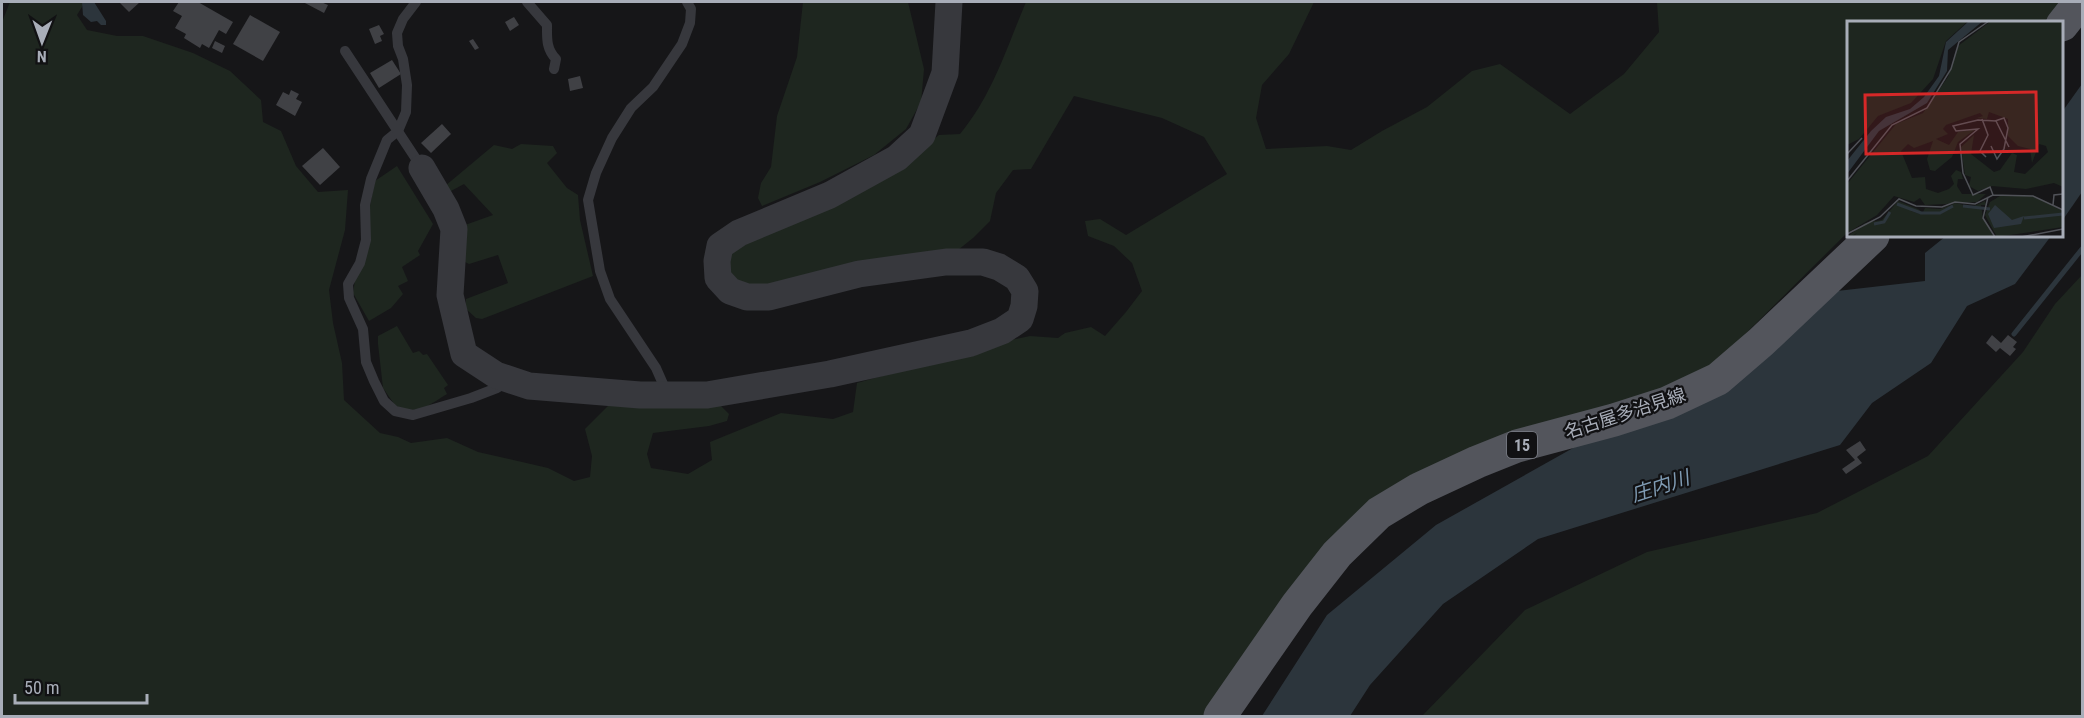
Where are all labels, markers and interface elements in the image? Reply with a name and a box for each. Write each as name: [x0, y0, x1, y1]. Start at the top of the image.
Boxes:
north arrow: [12, 12, 72, 72]
inset map: [1847, 21, 2063, 237]
text: N: [37, 47, 47, 66]
street label: 名古屋多治見線: [1562, 384, 1688, 442]
road number: 15: [1507, 432, 1537, 458]
water label: 庄内川: [1628, 465, 1694, 507]
scale bar: [15, 667, 147, 705]
text: 50 m: [24, 677, 59, 698]

